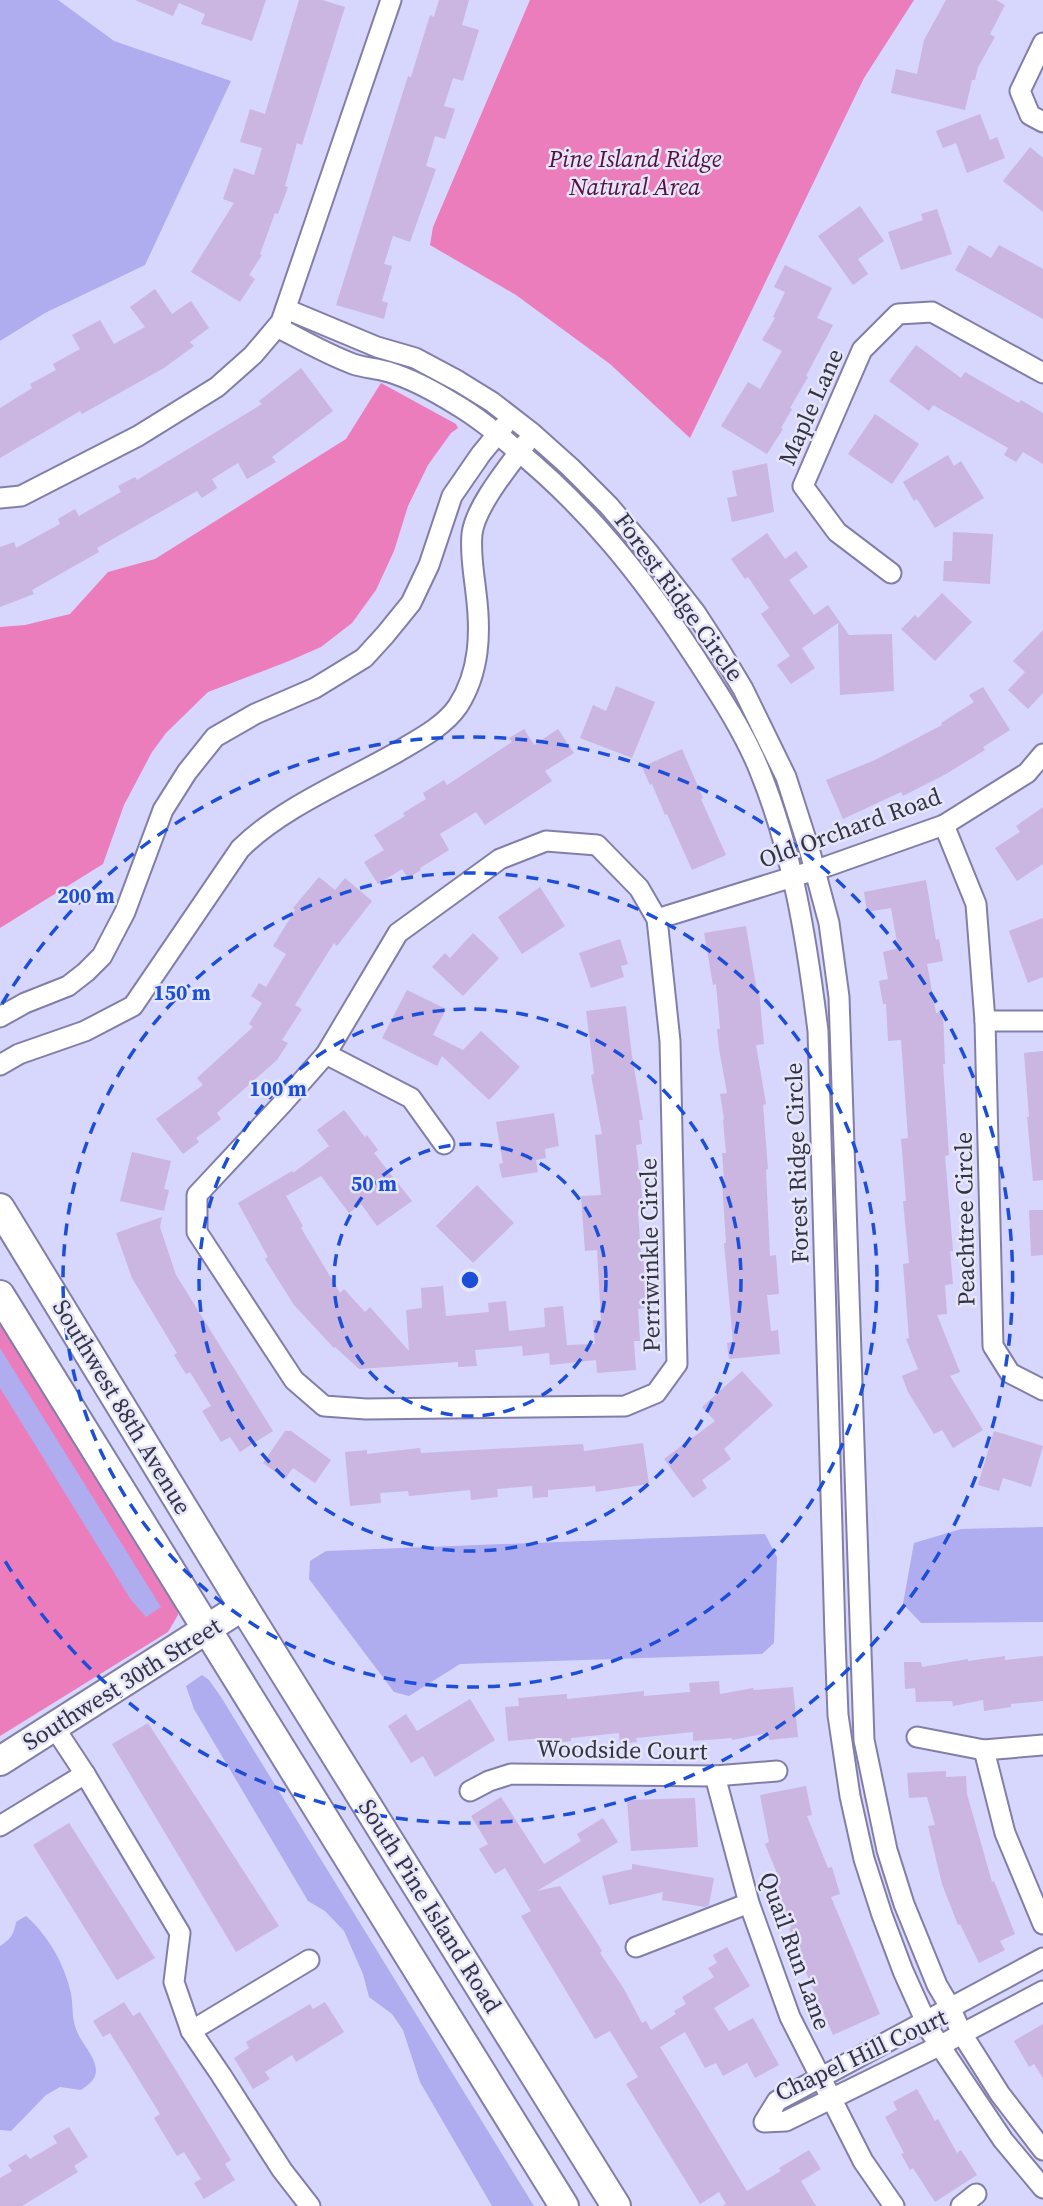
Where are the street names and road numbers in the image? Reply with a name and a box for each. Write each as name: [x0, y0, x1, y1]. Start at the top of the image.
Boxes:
street label: Maple Lane: [770, 343, 851, 471]
street label: Forest Ridge Circle: [607, 506, 752, 688]
street label: Old Orchard Road: [754, 779, 946, 876]
street label: Forest Ridge Circle: [776, 1062, 817, 1264]
street label: Peachtree Circle: [946, 1131, 983, 1307]
street label: Perriwinkle Circle: [631, 1158, 668, 1352]
street label: Southwest 88th Avenue: [45, 1293, 200, 1520]
street label: Southwest 30th Street: [16, 1609, 228, 1758]
street label: Woodside Court: [536, 1732, 708, 1767]
street label: South Pine Island Road: [351, 1792, 510, 2019]
street label: Quail Run Lane: [752, 1867, 839, 2034]
street label: Chapel Hill Court: [769, 2000, 952, 2109]

